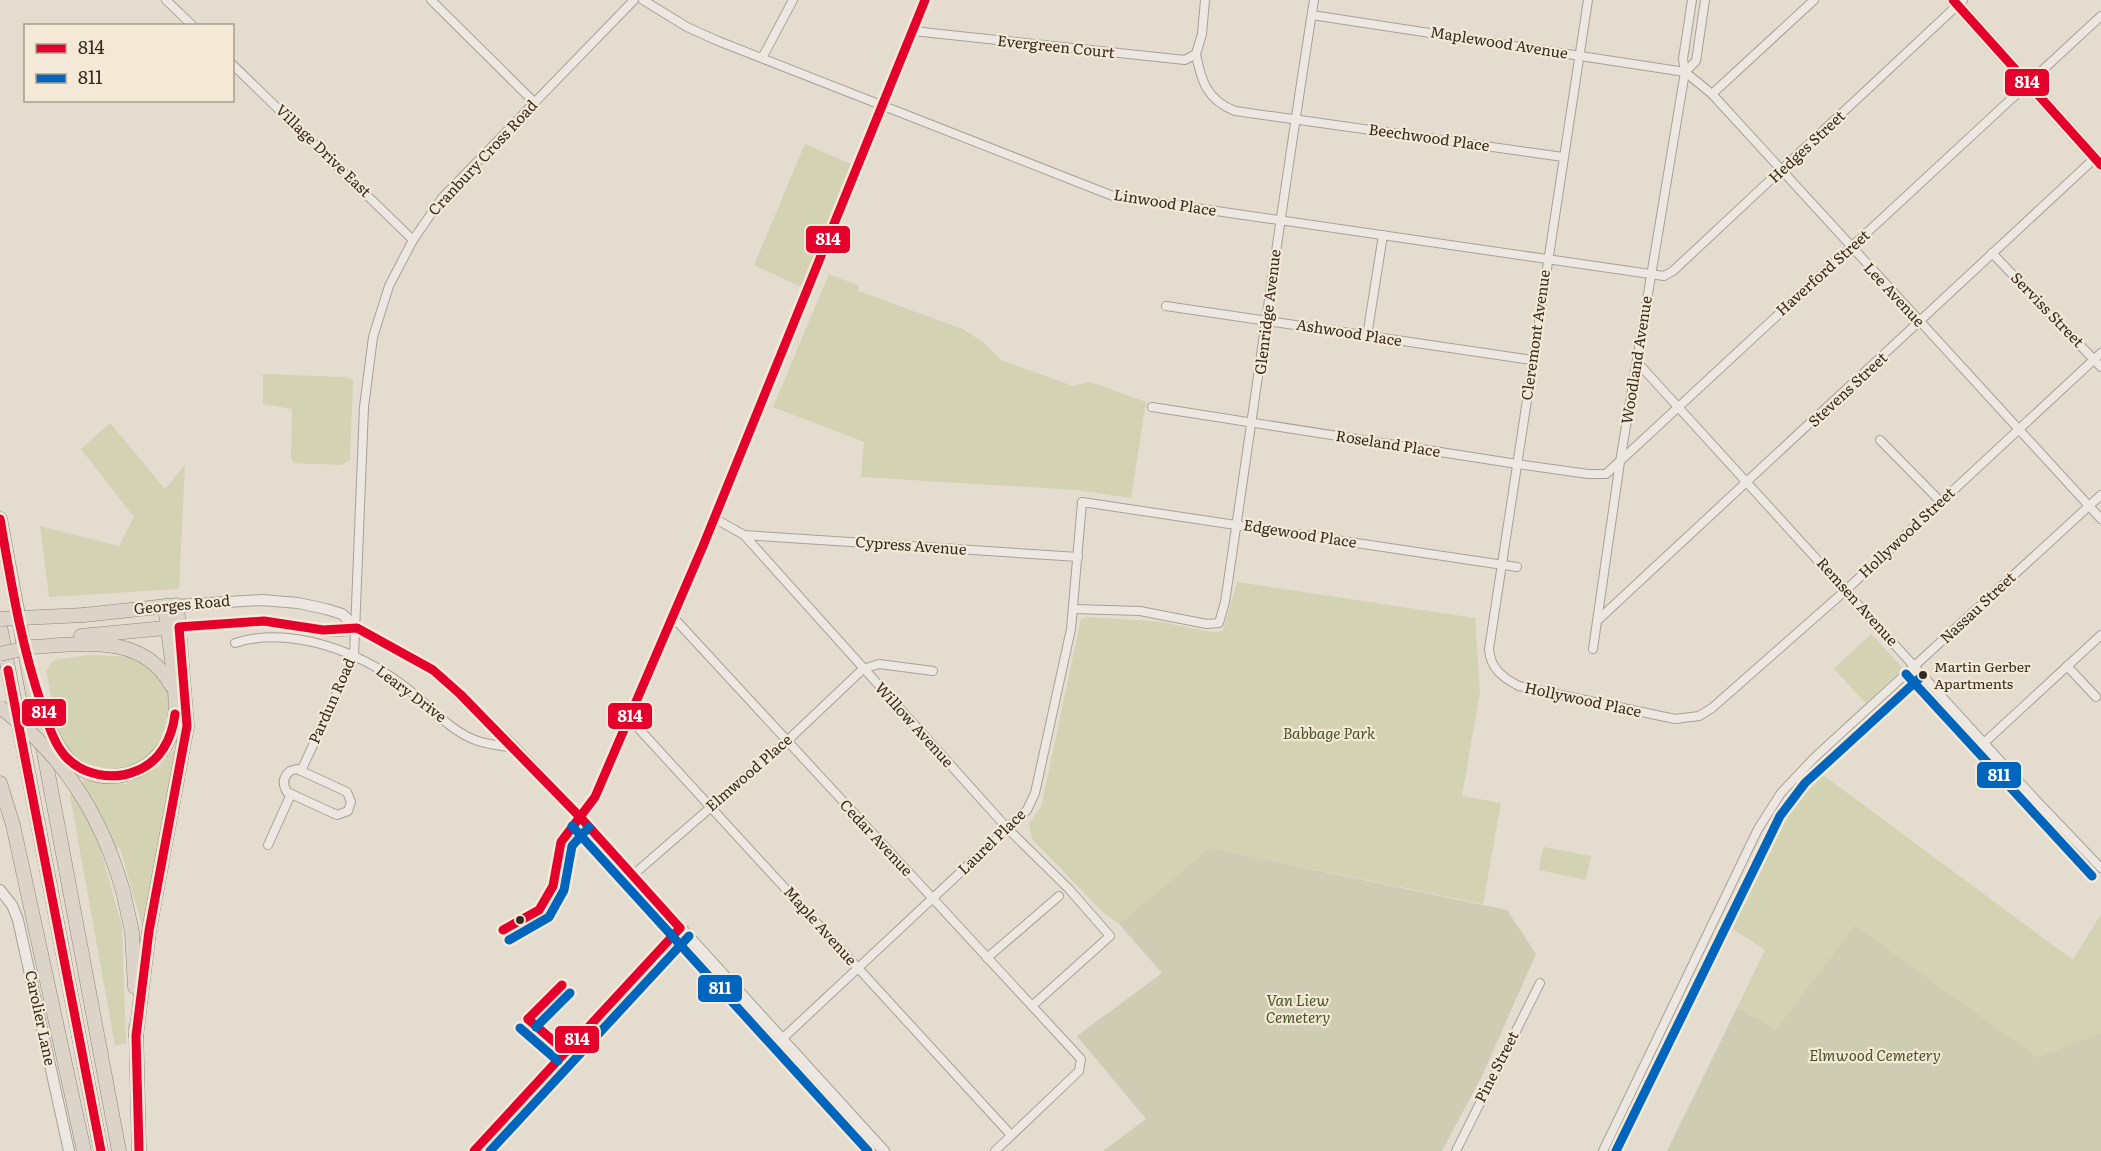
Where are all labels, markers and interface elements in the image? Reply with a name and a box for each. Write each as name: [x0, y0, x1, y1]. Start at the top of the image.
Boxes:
street label: Maplewood Avenue: [1429, 19, 1570, 64]
legend: [24, 24, 234, 102]
street label: Evergreen Court: [996, 28, 1116, 63]
text: 814: [78, 33, 105, 60]
text: 811: [78, 63, 103, 90]
line badge: 814: [2004, 68, 2050, 97]
text: 814: [2014, 69, 2040, 93]
street label: Cranbury Cross Road: [422, 94, 542, 220]
street label: Village Drive East: [271, 98, 377, 202]
street label: Hedges Street: [1762, 104, 1850, 188]
street label: Beechwood Place: [1367, 117, 1491, 156]
street label: Linwood Place: [1112, 182, 1218, 221]
street label: Haverford Street: [1770, 223, 1874, 320]
line badge: 814: [805, 225, 851, 254]
text: 814: [815, 226, 841, 250]
street label: Glenridge Avenue: [1247, 248, 1286, 376]
street label: Lee Avenue: [1859, 257, 1931, 332]
street label: Serviss Street: [2006, 266, 2090, 352]
street label: Cleremont Avenue: [1514, 268, 1555, 402]
street label: Woodland Avenue: [1614, 294, 1657, 425]
street label: Ashwood Place: [1295, 312, 1404, 351]
street label: Stevens Street: [1802, 346, 1892, 432]
street label: Roseland Place: [1334, 423, 1442, 462]
street label: Hollywood Street: [1853, 481, 1959, 583]
street label: Edgewood Place: [1242, 512, 1359, 553]
street label: Cypress Avenue: [855, 529, 968, 560]
street label: Remsen Avenue: [1812, 552, 1904, 651]
street label: Nassau Street: [1934, 566, 2020, 648]
street label: Georges Road: [133, 588, 231, 619]
street label: Pardun Road: [301, 654, 360, 747]
place label: Martin Gerber Apartments: [1934, 656, 2031, 693]
street label: Leary Drive: [372, 659, 452, 727]
marker: Martin Gerber Apartments: [1917, 669, 1929, 681]
street label: Hollywood Place: [1523, 675, 1644, 722]
street label: Willow Avenue: [870, 676, 960, 772]
line badge: 814: [21, 698, 67, 727]
text: 814: [31, 699, 57, 723]
line badge: 814: [607, 702, 653, 730]
text: 814: [617, 703, 643, 727]
park label: Babbage Park: [1283, 721, 1376, 744]
street label: Elmwood Place: [700, 728, 797, 816]
line badge: 811: [1976, 761, 2022, 789]
text: 811: [1988, 762, 2011, 786]
street label: Cedar Avenue: [835, 793, 919, 881]
street label: Laurel Place: [952, 802, 1030, 879]
street label: Maple Avenue: [779, 880, 863, 970]
unlabelled marker: [514, 914, 526, 926]
street label: Carolier Lane: [20, 968, 63, 1068]
line badge: 811: [697, 974, 743, 1003]
text: 811: [709, 975, 732, 999]
park label: Van Liew Cemetery: [1266, 988, 1330, 1028]
line badge: 814: [554, 1025, 600, 1054]
text: 814: [564, 1026, 590, 1050]
street label: Pine Street: [1468, 1027, 1524, 1106]
park label: Elmwood Cemetery: [1809, 1043, 1941, 1066]

